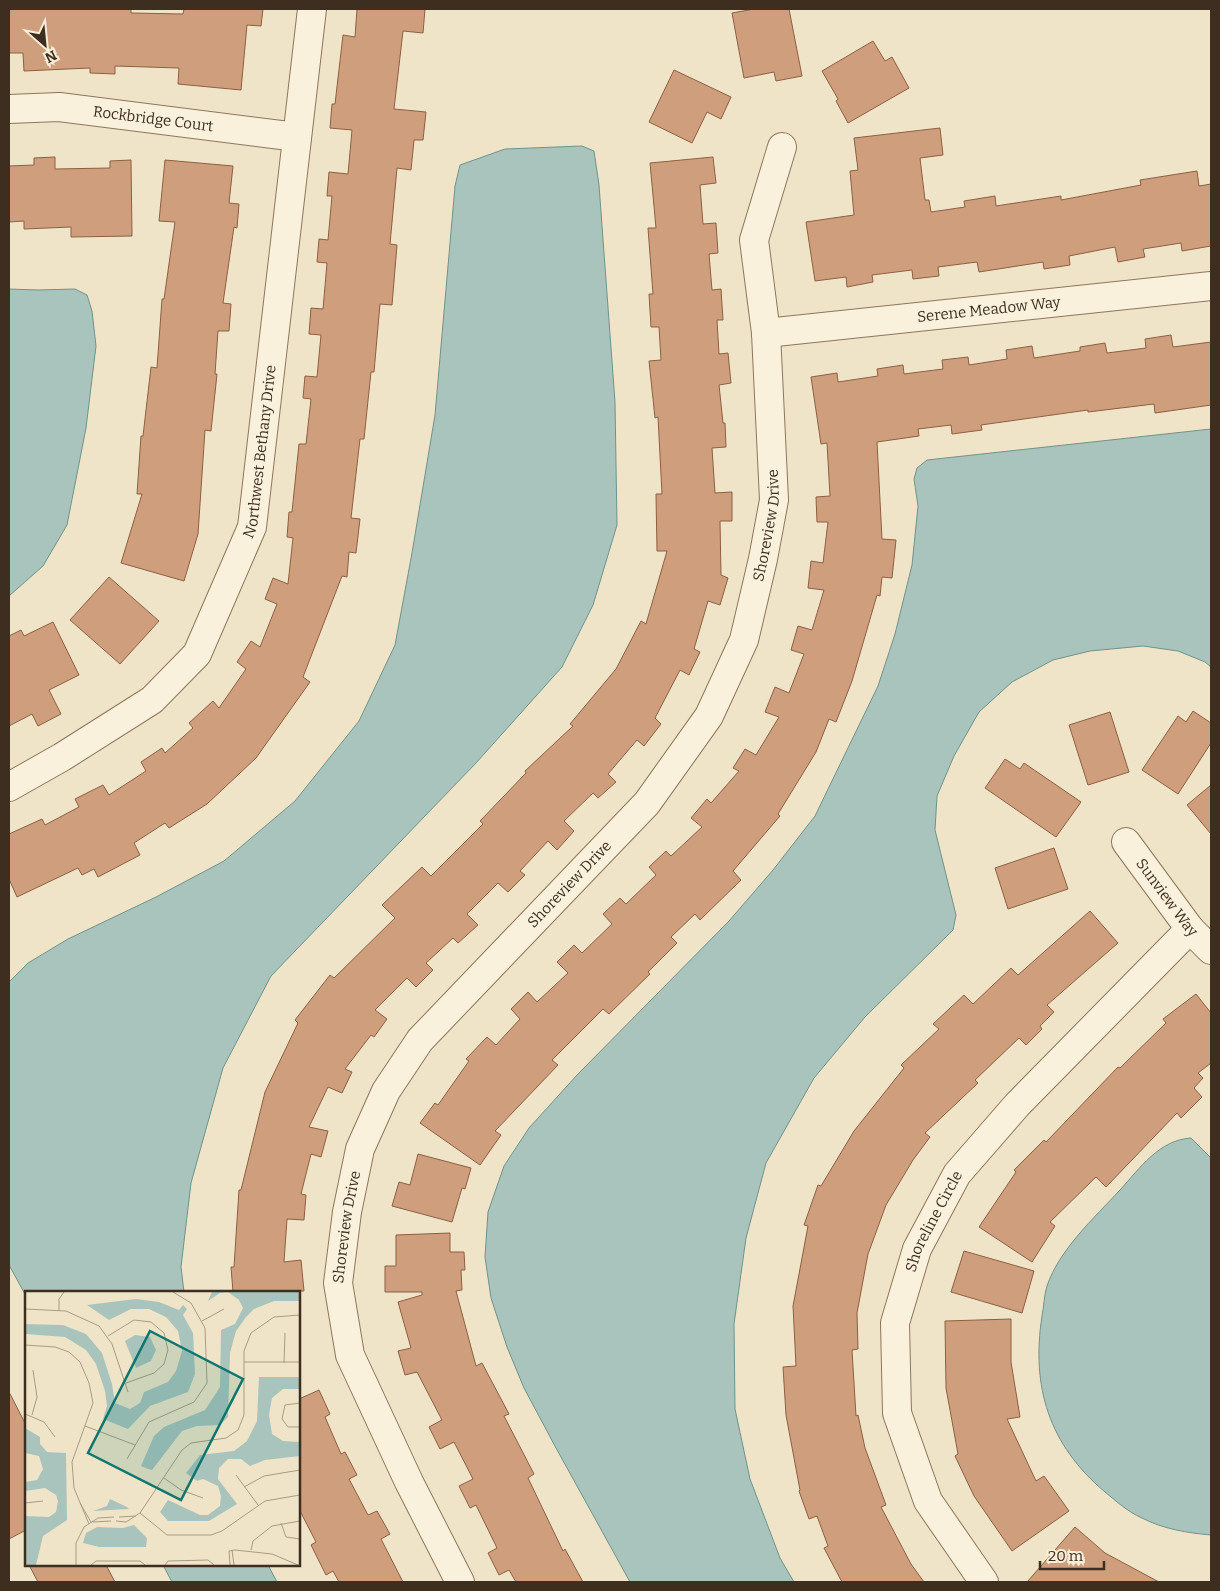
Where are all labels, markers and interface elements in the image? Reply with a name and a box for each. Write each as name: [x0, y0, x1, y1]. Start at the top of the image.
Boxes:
north arrow: [20, 20, 70, 70]
text: N: [42, 46, 59, 66]
street label: Rockbridge Court: [92, 102, 215, 135]
street label: Serene Meadow Way: [916, 293, 1061, 326]
street label: Northwest Bethany Drive: [239, 364, 280, 541]
street label: Shoreview Drive: [749, 469, 784, 583]
street label: Shoreview Drive: [524, 837, 615, 931]
street label: Sunview Way: [1132, 855, 1201, 940]
street label: Shoreline Circle: [902, 1168, 966, 1274]
street label: Shoreview Drive: [329, 1169, 364, 1284]
inset map: [25, 1291, 300, 1566]
scale bar: [1040, 1538, 1104, 1570]
text: 20 m: [1048, 1547, 1084, 1565]

